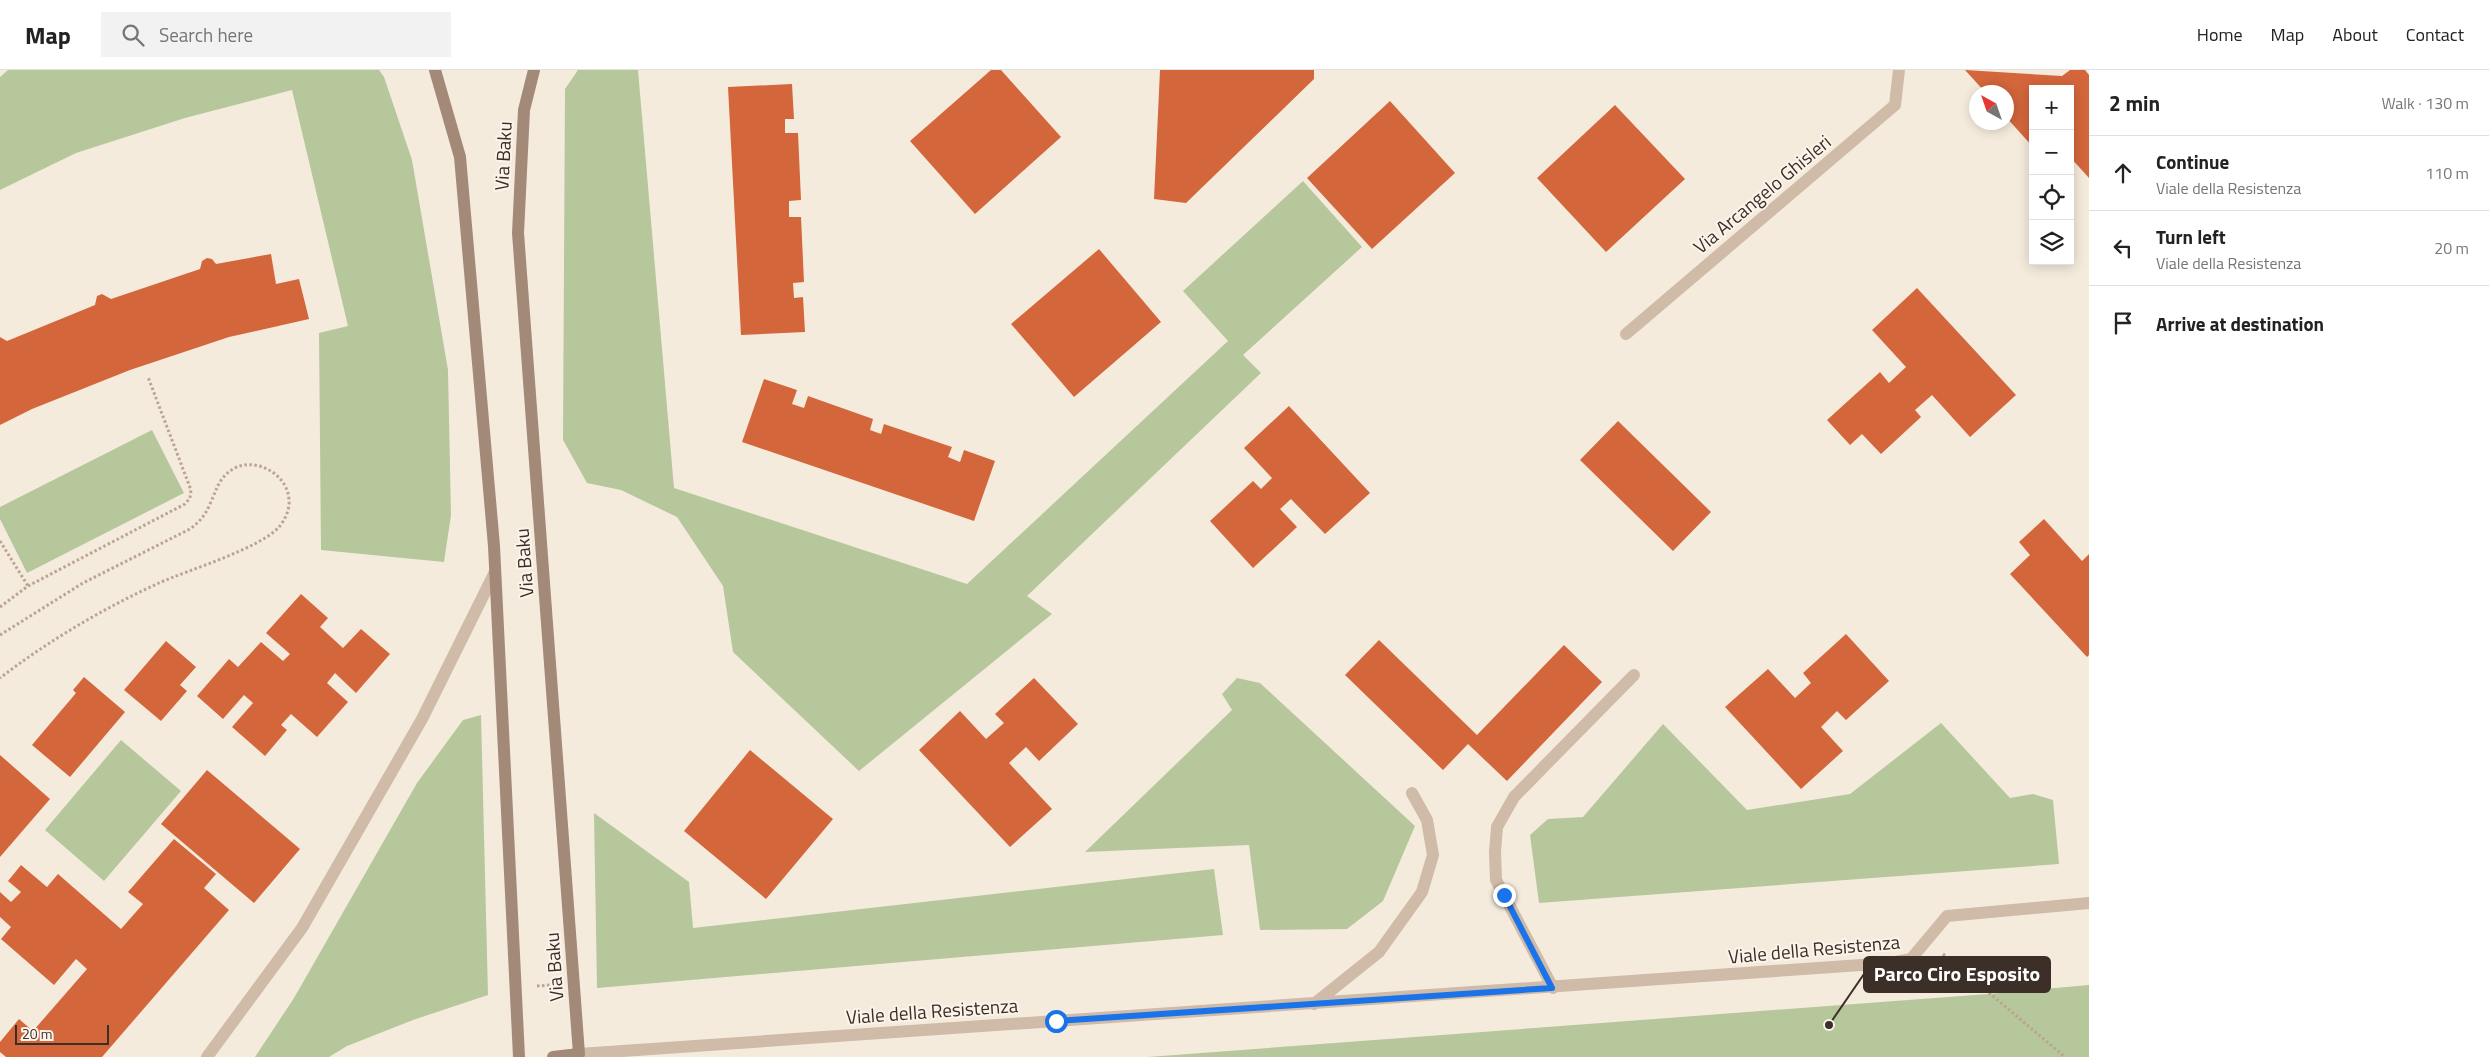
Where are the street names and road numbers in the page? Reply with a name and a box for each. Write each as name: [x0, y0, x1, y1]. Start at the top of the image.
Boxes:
street label: Via Baku: [486, 121, 519, 191]
street label: Via Arcangelo Ghisleri: [1686, 127, 1837, 260]
street label: Via Baku: [507, 527, 540, 599]
street label: Viale della Resistenza: [1727, 926, 1902, 970]
street label: Via Baku: [537, 931, 570, 1003]
street label: Viale della Resistenza: [845, 990, 1020, 1031]

